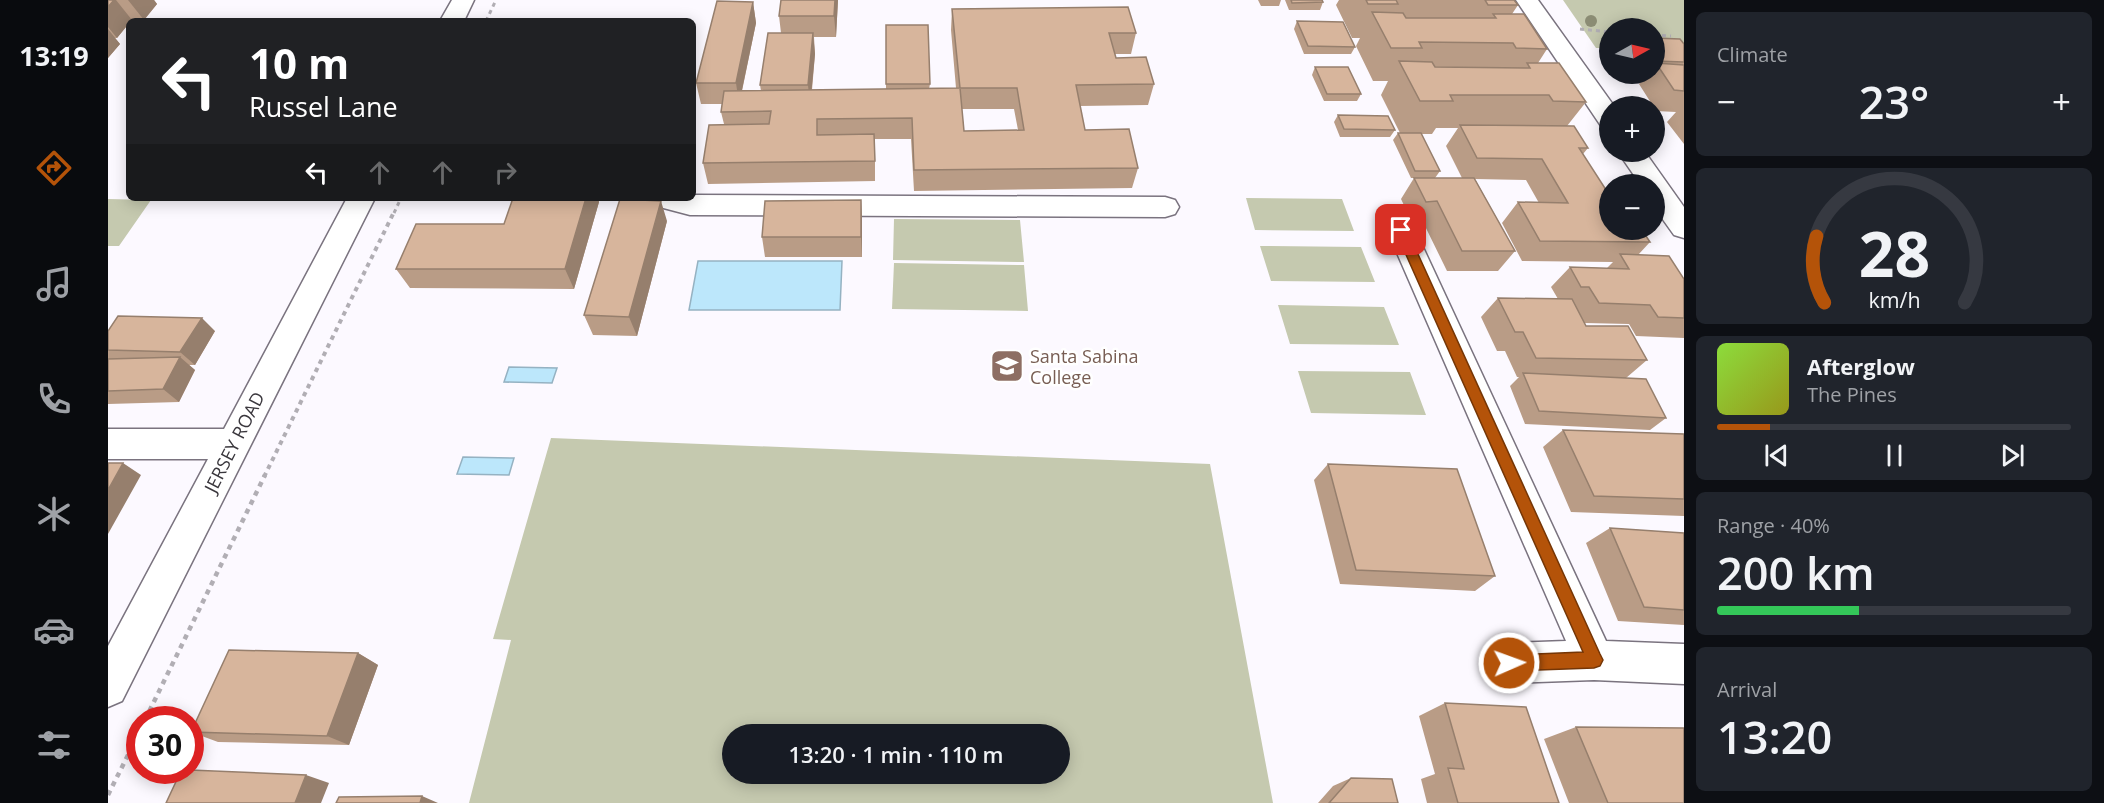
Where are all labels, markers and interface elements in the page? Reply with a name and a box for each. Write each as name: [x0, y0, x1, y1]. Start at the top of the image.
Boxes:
north arrow: [1599, 18, 1665, 84]
map controls: [1599, 18, 1665, 240]
text: 10 m: [249, 34, 349, 91]
text: 13:19: [19, 37, 89, 74]
text: Climate: [1717, 41, 1788, 68]
icon: left: [150, 42, 228, 120]
text: 23°: [1859, 71, 1929, 132]
text: −: [1717, 79, 1736, 124]
text: +: [2052, 79, 2071, 124]
text: Russel Lane: [249, 88, 398, 125]
button: +: [1599, 96, 1665, 162]
icon: directions: [33, 147, 75, 189]
icon: left: [300, 156, 333, 189]
icon: ahead: [363, 156, 396, 189]
icon: ahead: [426, 156, 459, 189]
icon: right: [489, 156, 522, 189]
button: −: [1599, 174, 1665, 240]
pin: [1375, 204, 1426, 255]
text: 28: [1858, 210, 1930, 295]
icon: arrive: [1384, 213, 1417, 246]
icon: music: [33, 263, 75, 305]
text: km/h: [1868, 285, 1920, 314]
place label: Santa Sabina College: [1030, 344, 1138, 389]
school or university icon: Santa Sabina College: [989, 348, 1025, 384]
text: Afterglow: [1807, 351, 1915, 381]
icon: phone: [33, 378, 75, 420]
text: The Pines: [1807, 381, 1897, 408]
street label: JERSEY ROAD: [197, 387, 270, 498]
icon: previous: [1760, 439, 1793, 472]
icon: pause: [1878, 439, 1911, 472]
icon: next: [1996, 439, 2029, 472]
icon: climate: [33, 493, 75, 535]
text: Range · 40%: [1717, 512, 1830, 539]
text: 200 km: [1717, 542, 1875, 603]
icon: car: [33, 609, 75, 651]
position arrow: [1477, 631, 1541, 695]
text: Arrival: [1717, 676, 1777, 703]
speed limit sign: 30: [126, 706, 204, 784]
text: 13:20: [1717, 706, 1832, 767]
icon: filters: [33, 724, 75, 766]
text: 13:20 · 1 min · 110 m: [788, 739, 1004, 769]

